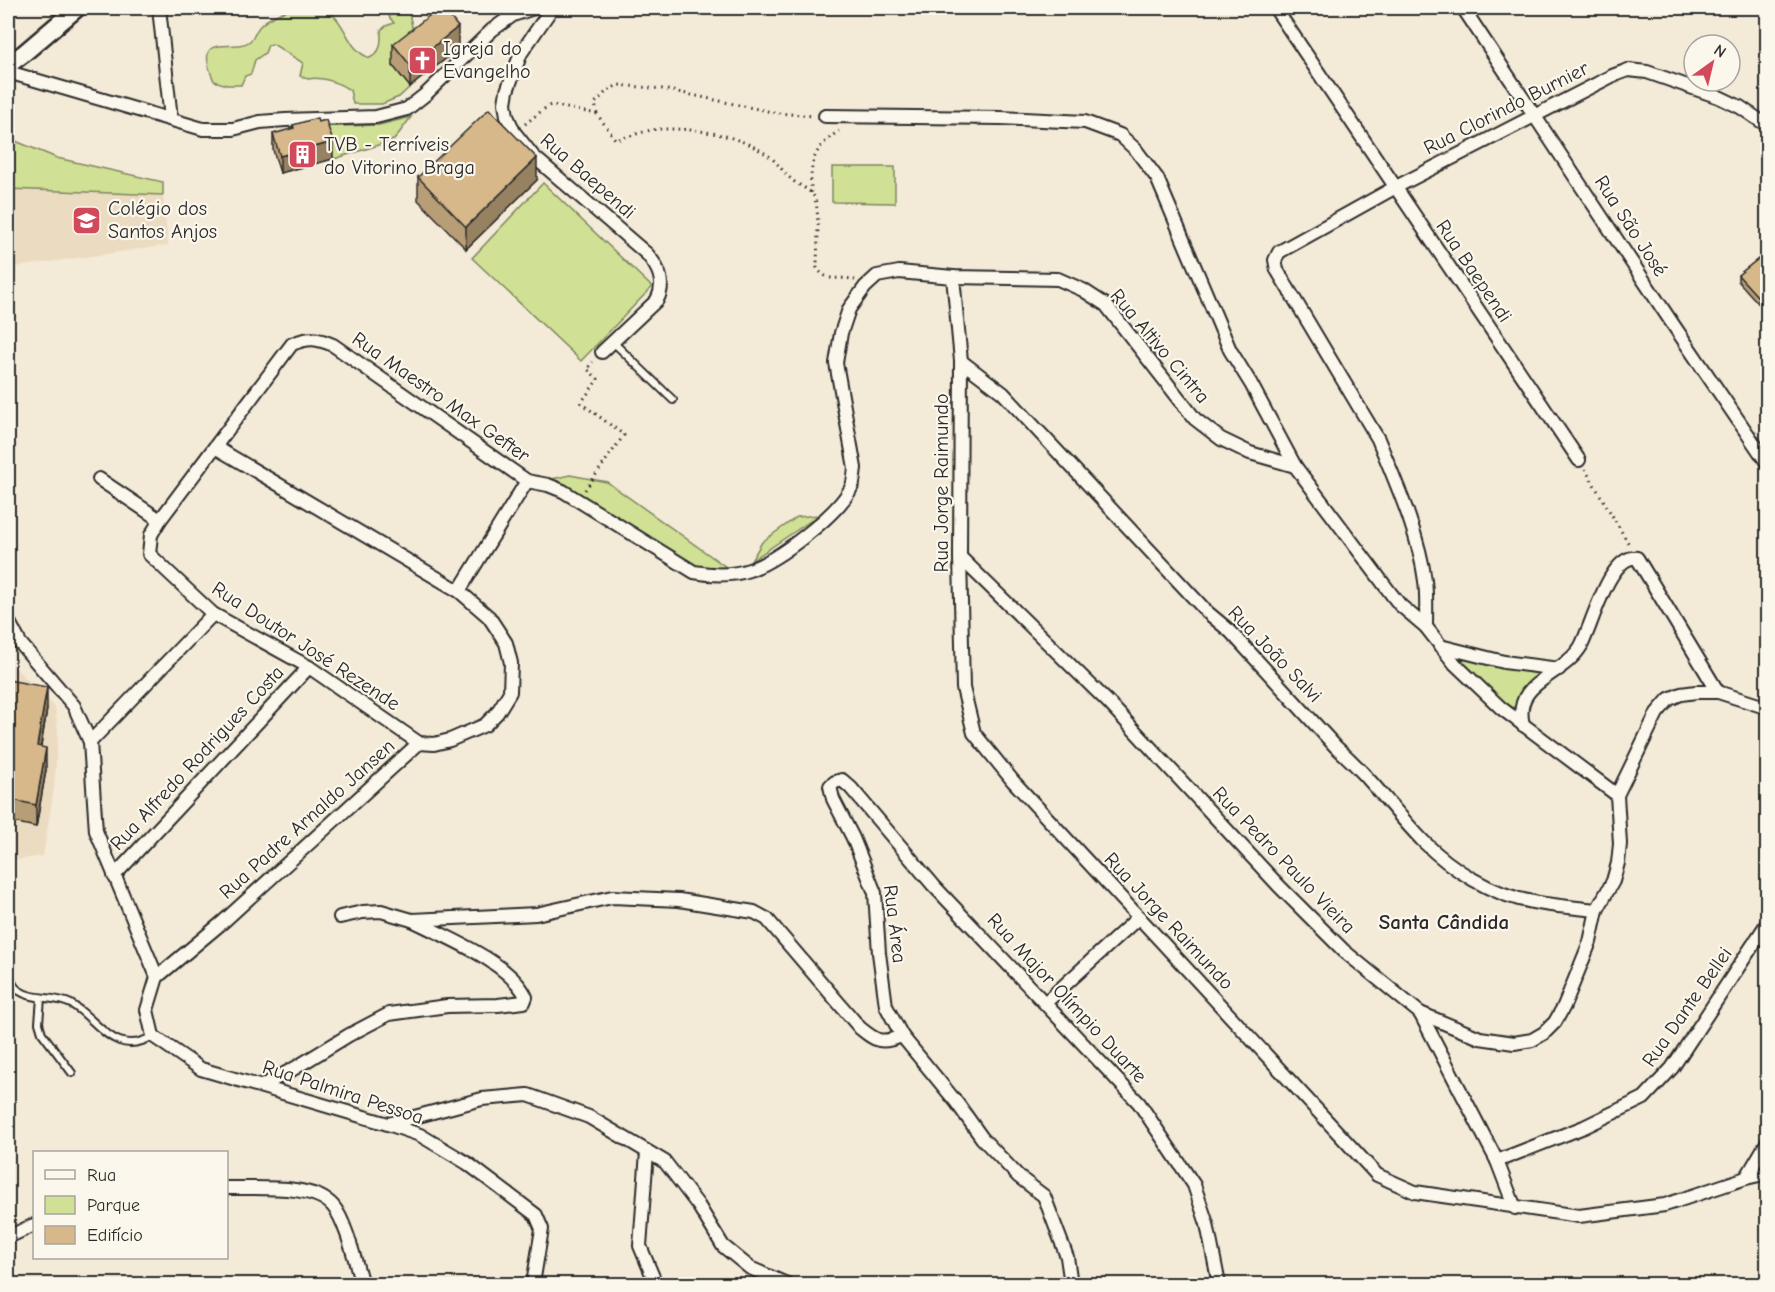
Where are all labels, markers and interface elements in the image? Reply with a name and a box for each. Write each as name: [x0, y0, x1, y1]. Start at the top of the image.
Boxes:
north arrow: [1682, 33, 1742, 93]
place label: Igreja do Evangelho: [443, 37, 531, 83]
text: N: [1710, 41, 1729, 62]
church icon: Igreja do Evangelho: [406, 44, 438, 76]
street label: Rua Clorindo Burnier: [1420, 56, 1592, 160]
street label: Rua Baependi: [536, 128, 640, 224]
place label: TVB - Terríveis do Vitorino Braga: [324, 133, 475, 179]
building icon: TVB - Terríveis do Vitorino Braga: [287, 139, 319, 171]
street label: Rua São José: [1590, 171, 1672, 281]
place label: Colégio dos Santos Anjos: [108, 197, 217, 243]
school or university icon: Colégio dos Santos Anjos: [71, 204, 103, 236]
street label: Rua Baependi: [1431, 215, 1517, 327]
street label: Rua Altivo Cintra: [1106, 284, 1214, 408]
street label: Rua Maestro Max Gefter: [348, 327, 534, 467]
street label: Rua Jorge Raimundo: [930, 393, 953, 573]
street label: Rua Doutor José Rezende: [208, 577, 404, 715]
street label: Rua João Salvi: [1223, 601, 1327, 707]
street label: Rua Alfredo Rodrigues Costa: [105, 661, 289, 855]
street label: Rua Padre Arnaldo Jansen: [215, 734, 399, 904]
street label: Rua Pedro Paulo Vieira: [1208, 782, 1360, 938]
street label: Rua Jorge Raimundo: [1100, 848, 1238, 994]
street label: Rua Área: [879, 883, 912, 964]
street label: Rua Major Olímpio Duarte: [983, 909, 1151, 1087]
district label: Santa Cândida: [1379, 910, 1509, 934]
street label: Rua Dante Bellei: [1637, 943, 1737, 1071]
street label: Rua Palmira Pessoa: [260, 1055, 426, 1129]
legend: [33, 1151, 228, 1259]
text: Rua: [87, 1165, 116, 1186]
text: Parque: [87, 1195, 140, 1216]
text: Edifício: [87, 1225, 143, 1246]

